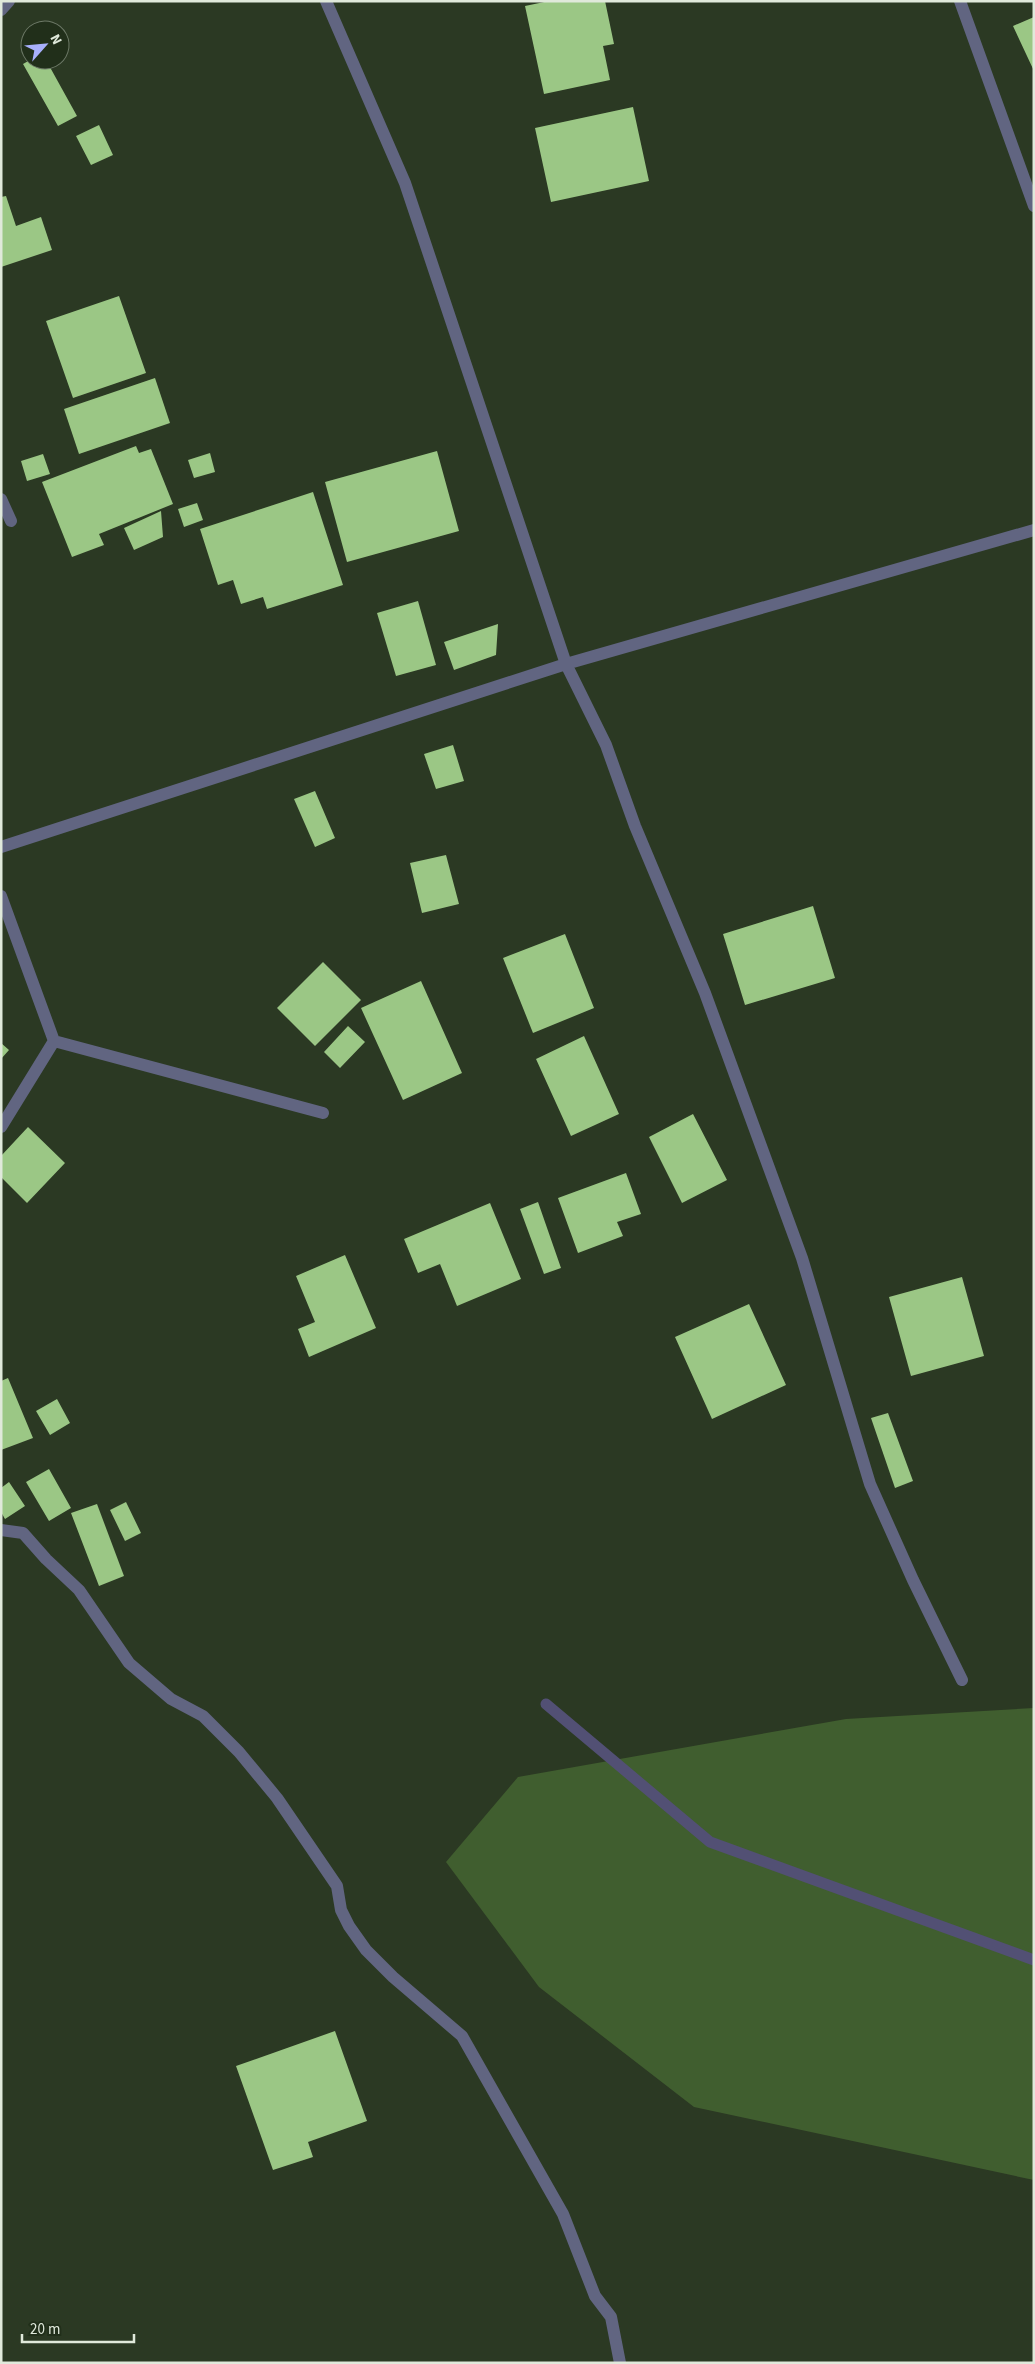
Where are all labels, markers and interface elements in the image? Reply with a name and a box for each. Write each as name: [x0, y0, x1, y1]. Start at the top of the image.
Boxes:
north arrow: [20, 20, 70, 70]
text: N: [45, 31, 67, 48]
scale bar: [22, 2312, 135, 2344]
text: 20 m: [30, 2319, 60, 2340]

